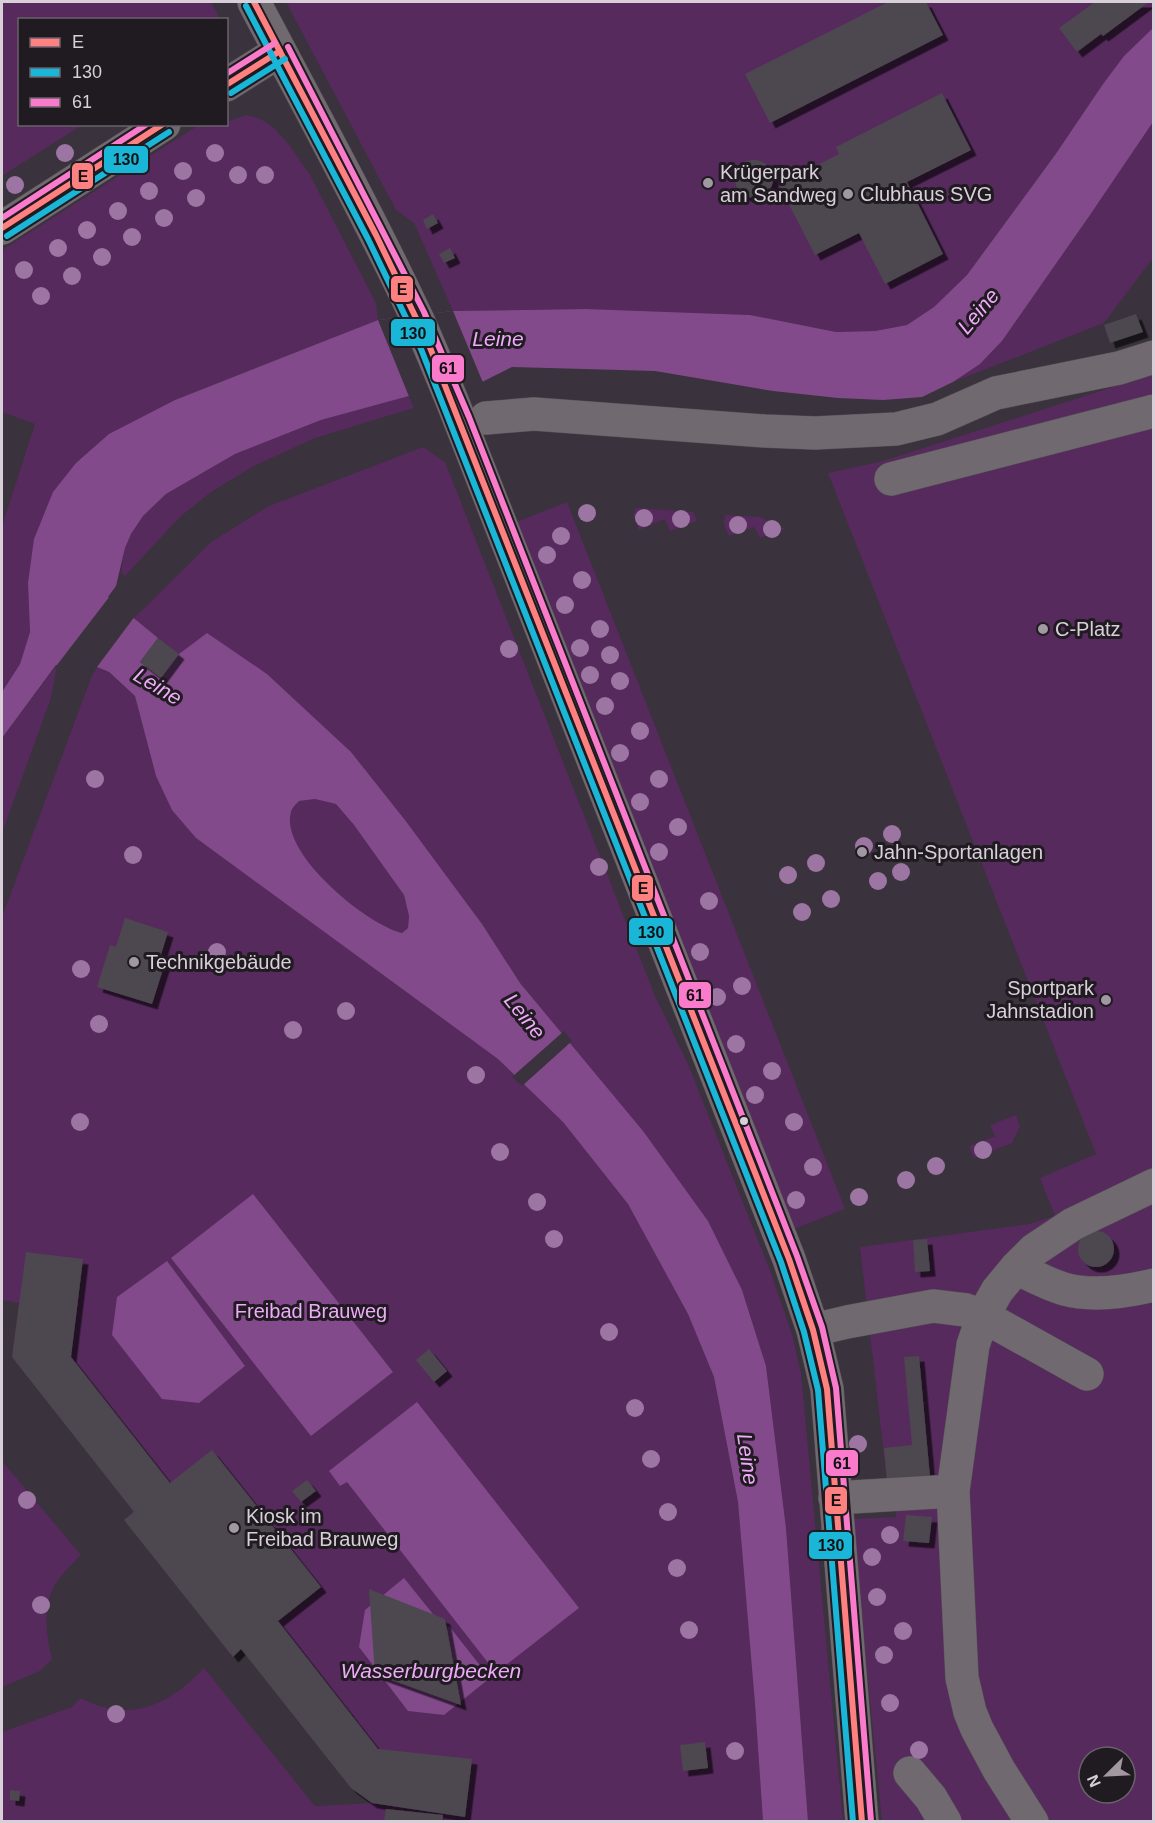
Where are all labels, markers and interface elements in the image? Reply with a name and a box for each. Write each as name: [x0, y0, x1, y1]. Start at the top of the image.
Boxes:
legend: [18, 18, 228, 126]
text: E: [72, 32, 84, 52]
text: 130: [72, 62, 102, 82]
text: 61: [72, 92, 92, 112]
line badge: 130: [103, 145, 149, 174]
text: 130: [113, 151, 139, 168]
place label: Krügerpark am Sandweg: [720, 161, 837, 206]
line badge: E: [71, 162, 94, 190]
text: E: [78, 168, 89, 185]
marker: Krügerpark am Sandweg: [701, 176, 715, 190]
place label: Clubhaus SVG: [860, 183, 992, 205]
marker: Clubhaus SVG: [841, 187, 855, 201]
line badge: E: [390, 275, 414, 303]
text: E: [397, 281, 408, 298]
water label: Leine: [953, 284, 1003, 338]
line badge: 130: [390, 318, 436, 347]
text: 130: [400, 325, 426, 342]
water label: Leine: [472, 327, 524, 350]
line badge: 61: [431, 354, 465, 383]
text: 61: [439, 360, 457, 377]
place label: C-Platz: [1055, 618, 1121, 640]
marker: C-Platz: [1036, 622, 1050, 636]
water label: Leine: [130, 663, 186, 709]
place label: Jahn-Sportanlagen: [874, 841, 1043, 863]
marker: Jahn-Sportanlagen: [855, 845, 869, 859]
line badge: E: [631, 874, 654, 902]
text: E: [638, 880, 649, 897]
line badge: 130: [628, 917, 674, 946]
text: 130: [638, 924, 664, 941]
place label: Technikgebäude: [146, 951, 292, 973]
marker: Technikgebäude: [127, 955, 141, 969]
place label: Sportpark Jahnstadion: [986, 977, 1095, 1022]
line badge: 61: [678, 981, 712, 1009]
text: 61: [686, 987, 704, 1004]
water label: Leine: [500, 989, 550, 1043]
marker: Sportpark Jahnstadion: [1099, 993, 1113, 1007]
unlabelled marker: [738, 1115, 750, 1127]
park label: Freibad Brauweg: [235, 1300, 387, 1322]
water label: Leine: [733, 1432, 763, 1486]
line badge: 61: [825, 1449, 859, 1477]
text: 61: [833, 1455, 851, 1472]
line badge: E: [824, 1486, 848, 1515]
text: E: [831, 1492, 842, 1509]
place label: Kiosk im Freibad Brauweg: [246, 1505, 398, 1550]
marker: Kiosk im Freibad Brauweg: [227, 1521, 241, 1535]
line badge: 130: [808, 1531, 853, 1560]
text: 130: [818, 1537, 844, 1554]
water label: Wasserburgbecken: [341, 1659, 521, 1682]
north arrow: [1077, 1745, 1137, 1805]
text: N: [1084, 1772, 1104, 1790]

